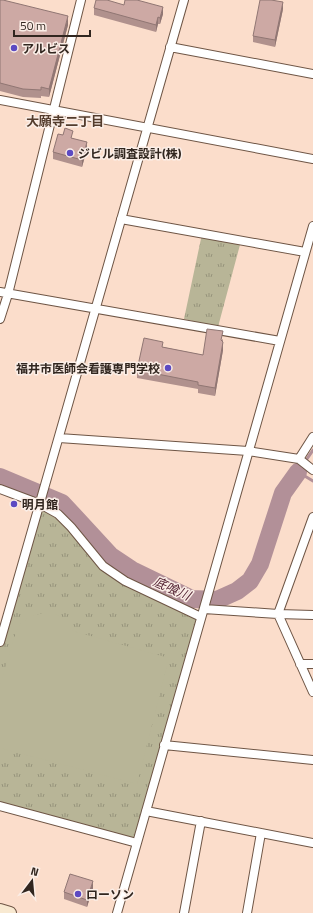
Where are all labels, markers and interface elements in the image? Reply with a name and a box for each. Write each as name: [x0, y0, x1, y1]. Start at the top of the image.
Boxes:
scale bar: [14, 12, 90, 38]
text: 50 m: [20, 16, 46, 35]
place label: アルビス: [22, 39, 70, 58]
marker: アルビス: [9, 43, 19, 53]
district label: 大願寺二丁目: [26, 111, 104, 131]
place label: ジビル調査設計(株): [78, 144, 182, 163]
marker: ジビル調査設計(株): [65, 148, 75, 158]
place label: 福井市医師会看護専門学校: [16, 359, 160, 378]
marker: 福井市医師会看護専門学校: [163, 363, 173, 373]
place label: 明月館: [22, 495, 58, 514]
marker: 明月館: [9, 499, 19, 509]
water label: 底喰川: [150, 571, 196, 606]
north arrow: [12, 861, 52, 901]
text: N: [29, 863, 41, 880]
place label: ローソン: [86, 885, 134, 904]
marker: ローソン: [73, 889, 83, 899]

